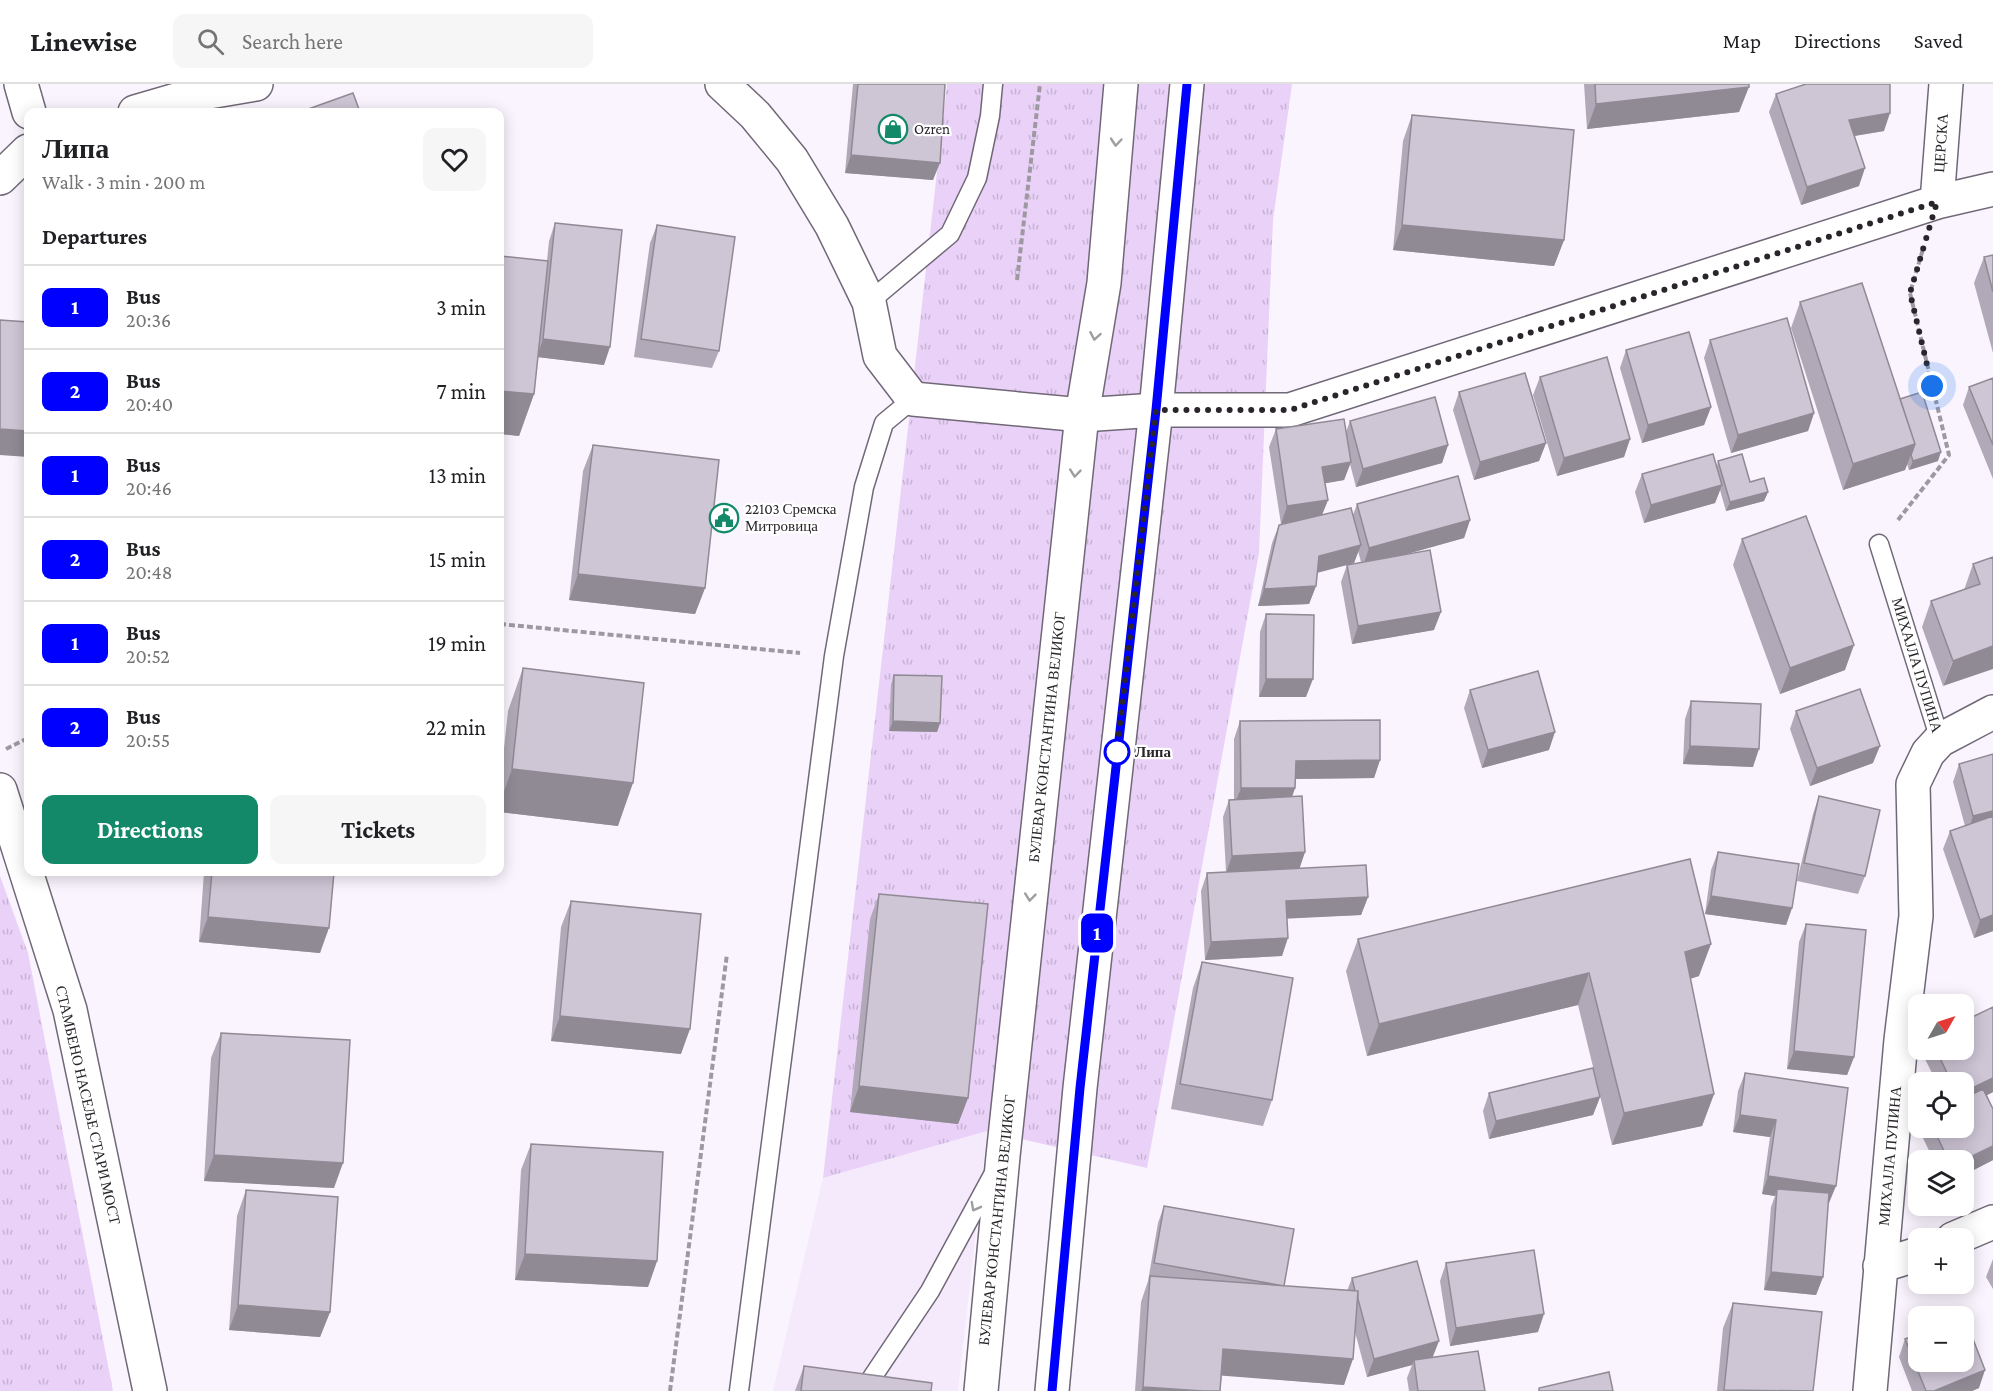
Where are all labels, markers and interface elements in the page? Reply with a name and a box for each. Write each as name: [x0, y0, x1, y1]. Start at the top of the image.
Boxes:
search box: [173, 14, 593, 68]
icon: search: [194, 25, 227, 58]
text: Linewise: [30, 26, 137, 57]
text: Search here: [242, 29, 343, 54]
text: Map: [1723, 29, 1761, 53]
text: Directions: [1794, 29, 1881, 53]
text: Saved: [1914, 29, 1963, 53]
shop icon: Ozren: [877, 113, 909, 145]
street label: ЦЕРСКА: [1931, 113, 1951, 173]
place label: Ozren: [914, 121, 950, 137]
button: heart: [423, 128, 486, 191]
text: Липа: [42, 133, 109, 164]
one-way arrow: [1110, 138, 1123, 147]
text: Walk · 3 min · 200 m: [42, 171, 205, 193]
text: Departures: [42, 224, 147, 249]
text: Bus: [126, 284, 160, 309]
text: 1: [71, 295, 79, 319]
text: 3 min: [436, 295, 486, 320]
text: 20:36: [126, 309, 171, 331]
one-way arrow: [1089, 331, 1102, 341]
text: Bus: [126, 368, 160, 393]
your location: [1917, 371, 1947, 401]
text: 2: [70, 379, 80, 403]
text: 7 min: [436, 379, 486, 404]
text: 20:40: [126, 393, 173, 415]
text: Bus: [126, 452, 160, 477]
text: 1: [71, 463, 79, 487]
text: 13 min: [429, 463, 486, 488]
one-way arrow: [1070, 469, 1082, 478]
text: 20:46: [126, 477, 172, 499]
place label: 22103 Сремска Митровица: [745, 501, 837, 534]
public building icon: 22103 Сремска Митровица: [708, 502, 740, 534]
text: Bus: [126, 536, 160, 561]
text: 2: [70, 547, 80, 571]
text: 15 min: [429, 547, 486, 572]
text: 20:48: [126, 561, 172, 583]
street label: МИХАЈЛА ПУПИНА: [1889, 596, 1945, 735]
street label: БУЛЕВАР КОНСТАНТИНА ВЕЛИКОГ: [1026, 610, 1068, 863]
text: Bus: [126, 620, 160, 645]
text: 1: [71, 631, 79, 655]
text: 19 min: [428, 631, 486, 656]
text: 20:52: [126, 645, 170, 667]
text: Bus: [126, 704, 160, 729]
text: 2: [70, 715, 80, 739]
text: 22 min: [426, 715, 486, 740]
text: 20:55: [126, 729, 170, 751]
marker: Липа: [1104, 739, 1130, 765]
place label: Липа: [1135, 744, 1171, 760]
button: Directions: [42, 795, 258, 864]
button: Tickets: [270, 795, 486, 864]
one-way arrow: [1025, 892, 1037, 901]
line badge: 1: [1078, 914, 1116, 952]
text: 1: [1093, 921, 1101, 945]
street label: СТАМБЕНО НАСЕЉЕ СТАРИ МОСТ: [53, 984, 123, 1226]
north arrow: [1908, 994, 1974, 1060]
map controls: [1908, 994, 1974, 1372]
button: locate: [1908, 1072, 1974, 1138]
street label: МИХАЈЛА ПУПИНА: [1876, 1085, 1904, 1227]
street label: БУЛЕВАР КОНСТАНТИНА ВЕЛИКОГ: [976, 1093, 1018, 1346]
button: layers: [1908, 1150, 1974, 1216]
one-way arrow: [971, 1201, 982, 1212]
button: +: [1908, 1228, 1974, 1294]
button: −: [1908, 1306, 1974, 1372]

